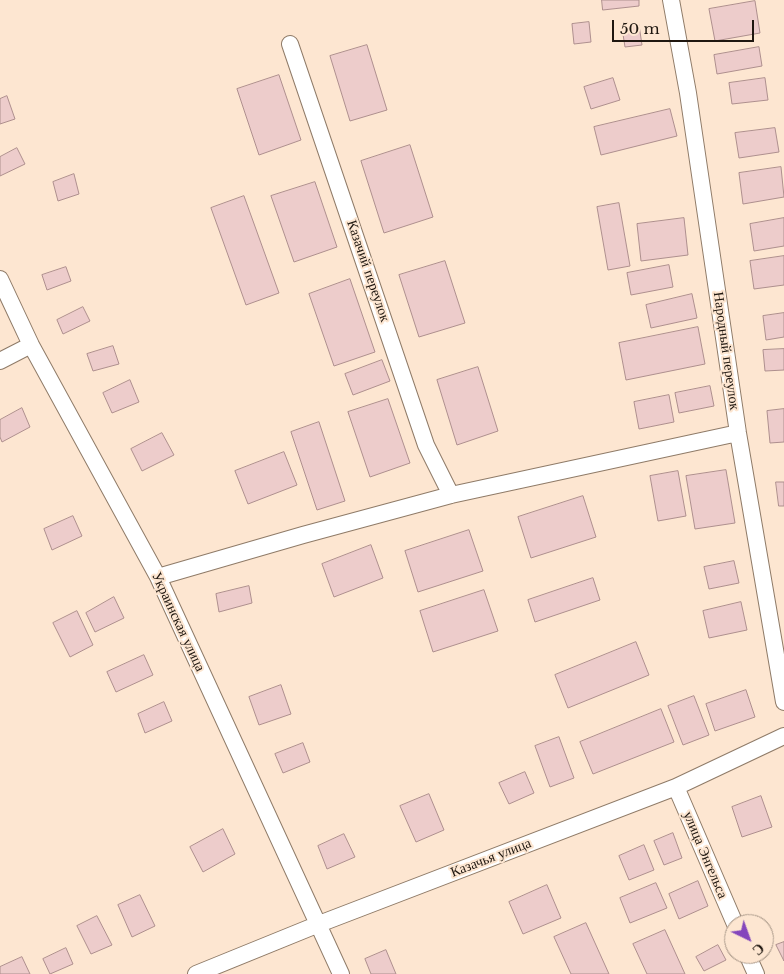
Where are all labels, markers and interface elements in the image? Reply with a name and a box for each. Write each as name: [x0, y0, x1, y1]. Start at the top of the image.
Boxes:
scale bar: [614, 10, 756, 42]
text: 50 m: [620, 19, 660, 38]
street label: Казачий переулок: [343, 218, 393, 324]
street label: Народный переулок: [709, 291, 743, 411]
street label: Украинская улица: [148, 570, 208, 674]
street label: улица Энгельса: [679, 809, 731, 901]
street label: Казачья улица: [448, 835, 534, 881]
north arrow: [724, 914, 774, 964]
text: С: [749, 939, 768, 959]

